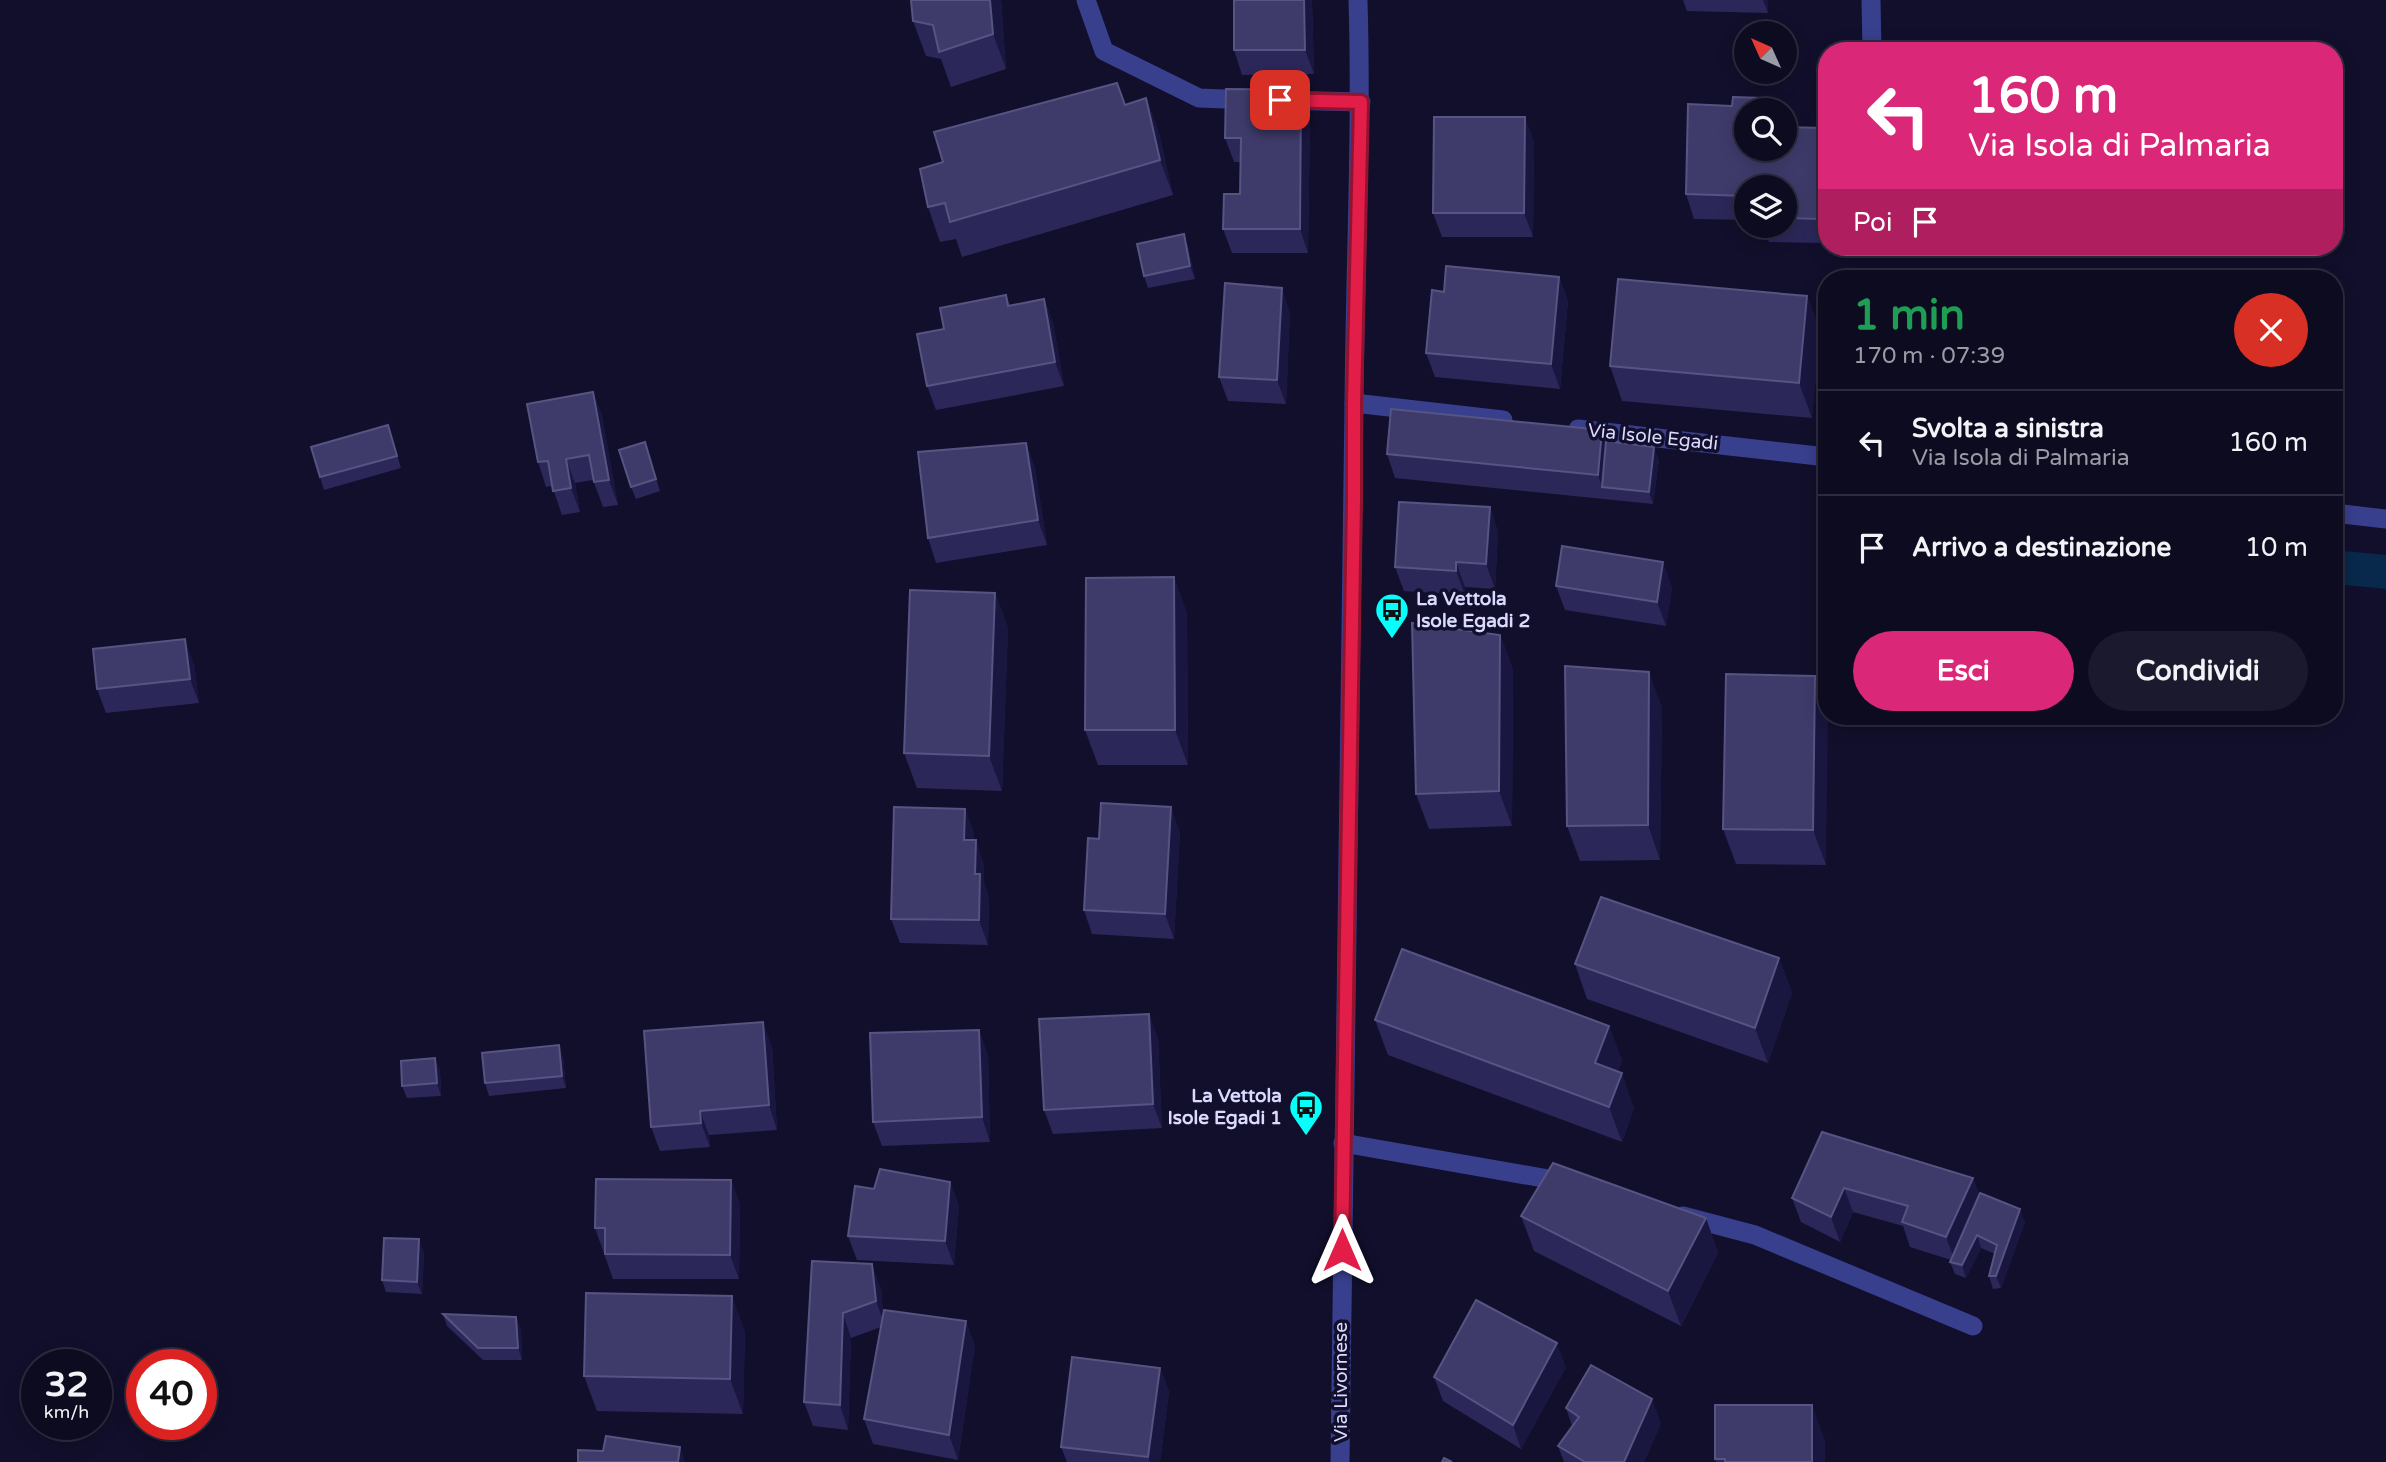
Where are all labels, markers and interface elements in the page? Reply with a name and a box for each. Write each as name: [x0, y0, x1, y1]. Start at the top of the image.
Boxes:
north arrow: [1734, 21, 1797, 84]
map controls: [1734, 21, 1797, 238]
text: 160 m: [1968, 67, 2118, 126]
pin: [1250, 70, 1310, 130]
icon: left: [1853, 70, 1944, 161]
icon: arrive: [1261, 81, 1299, 119]
button: search: [1734, 98, 1797, 161]
text: Via Isola di Palmaria: [1968, 127, 2271, 165]
button: layers: [1734, 175, 1797, 238]
icon: arrive: [1906, 203, 1944, 241]
text: Poi: [1853, 207, 1892, 238]
text: 1 min: [1853, 290, 1965, 341]
button: close: [2234, 293, 2308, 367]
text: 170 m · 07:39: [1853, 342, 2005, 370]
text: Svolta a sinistra: [1912, 413, 2104, 444]
street label: Via Isole Egadi: [1587, 419, 1719, 455]
icon: left: [1853, 424, 1891, 462]
text: 160 m: [2228, 427, 2308, 458]
text: Via Isola di Palmaria: [1912, 444, 2130, 472]
icon: arrive: [1853, 529, 1891, 567]
text: Arrivo a destinazione: [1912, 532, 2171, 563]
text: 10 m: [2245, 532, 2308, 563]
place label: La Vettola Isole Egadi 2: [1416, 588, 1530, 633]
bus stop icon: La Vettola Isole Egadi 2: [1373, 591, 1411, 640]
button: Esci: [1853, 631, 2074, 711]
button: Condividi: [2088, 631, 2308, 711]
place label: La Vettola Isole Egadi 1: [1168, 1085, 1282, 1130]
bus stop icon: La Vettola Isole Egadi 1: [1287, 1088, 1325, 1137]
position arrow: [1305, 1213, 1379, 1287]
street label: Via Livornese: [1330, 1322, 1352, 1442]
speed limit sign: 40: [126, 1349, 217, 1440]
text: 32: [45, 1364, 88, 1406]
text: km/h: [44, 1401, 89, 1423]

